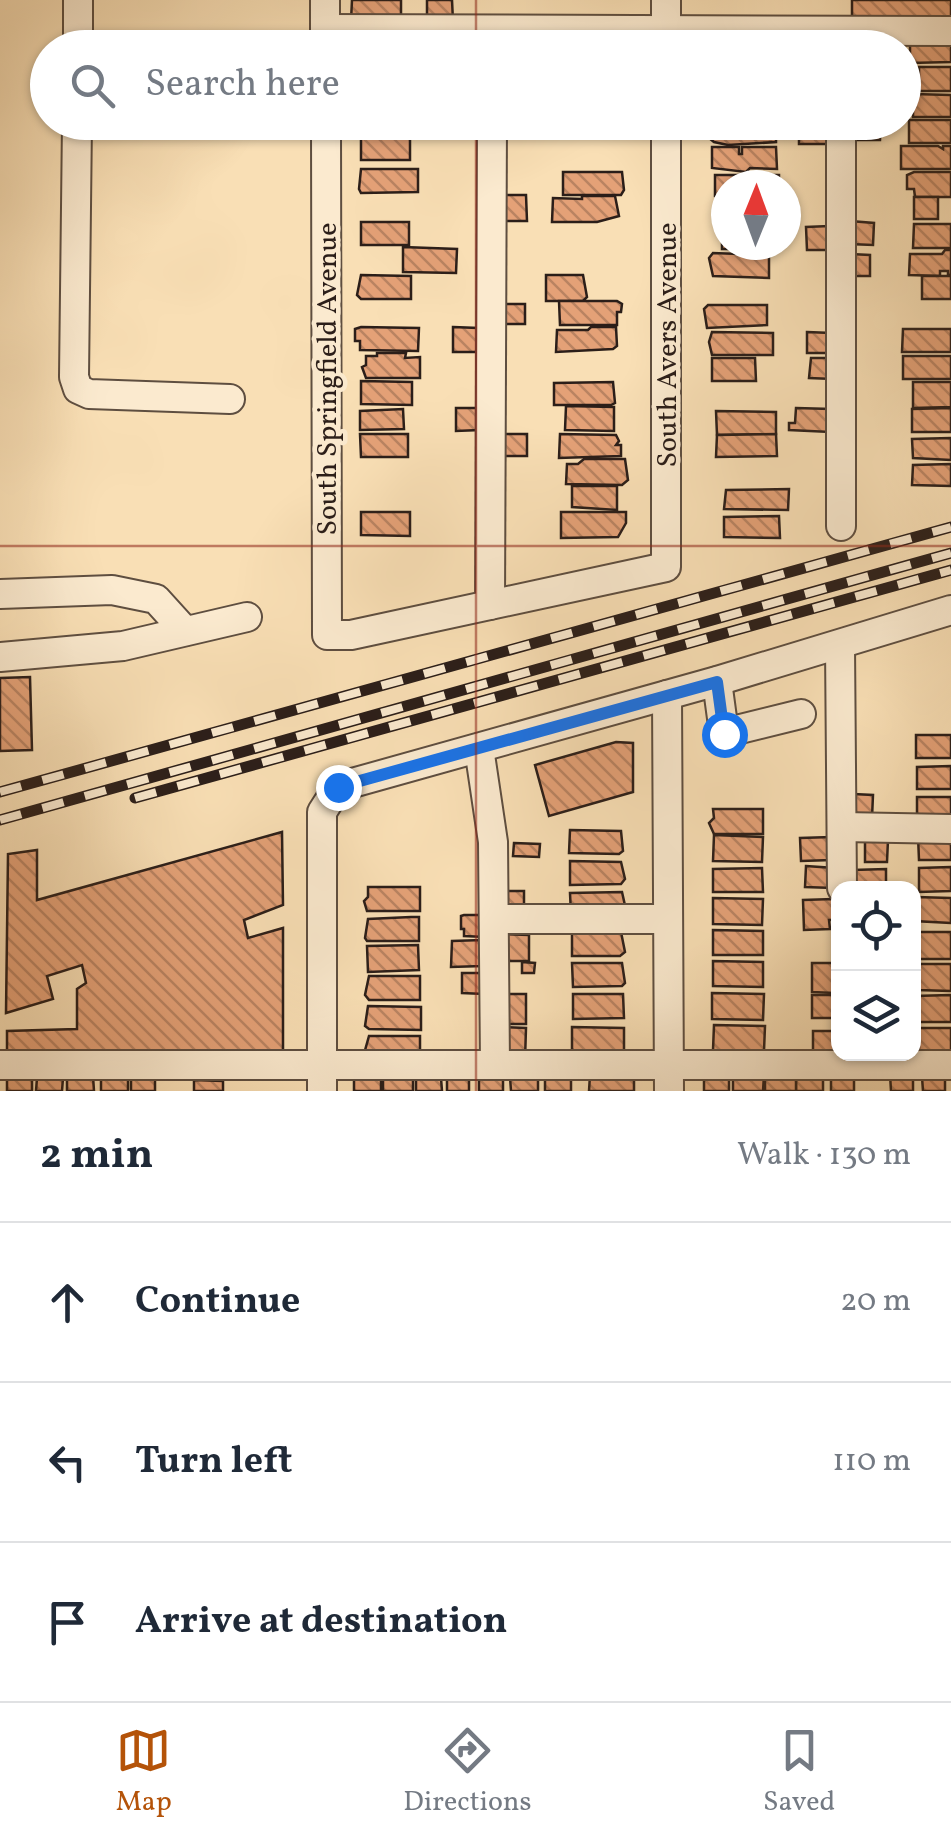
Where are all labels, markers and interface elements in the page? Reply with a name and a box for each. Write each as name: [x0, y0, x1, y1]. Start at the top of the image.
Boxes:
search box: [30, 30, 921, 140]
icon: search: [65, 58, 120, 113]
text: Search here: [145, 59, 340, 112]
north arrow: [711, 170, 801, 260]
street label: South Springfield Avenue: [309, 222, 348, 536]
street label: South Avers Avenue: [649, 223, 688, 467]
route start: [702, 712, 748, 758]
route end: [316, 765, 362, 811]
map controls: [831, 881, 921, 1061]
button: locate: [831, 881, 921, 971]
button: layers: [831, 971, 921, 1061]
text: 2 min: [40, 1127, 153, 1186]
text: Walk · 130 m: [737, 1134, 911, 1178]
icon: ahead: [40, 1275, 95, 1330]
text: Continue: [135, 1276, 300, 1329]
text: 20 m: [840, 1280, 911, 1324]
icon: left: [40, 1435, 95, 1490]
text: Turn left: [135, 1436, 292, 1489]
text: 110 m: [832, 1440, 911, 1484]
icon: arrive: [40, 1595, 95, 1650]
text: Arrive at destination: [135, 1596, 508, 1649]
tab: Map: [116, 1723, 172, 1822]
tab: Directions: [403, 1723, 532, 1822]
tab: Saved: [763, 1723, 835, 1822]

